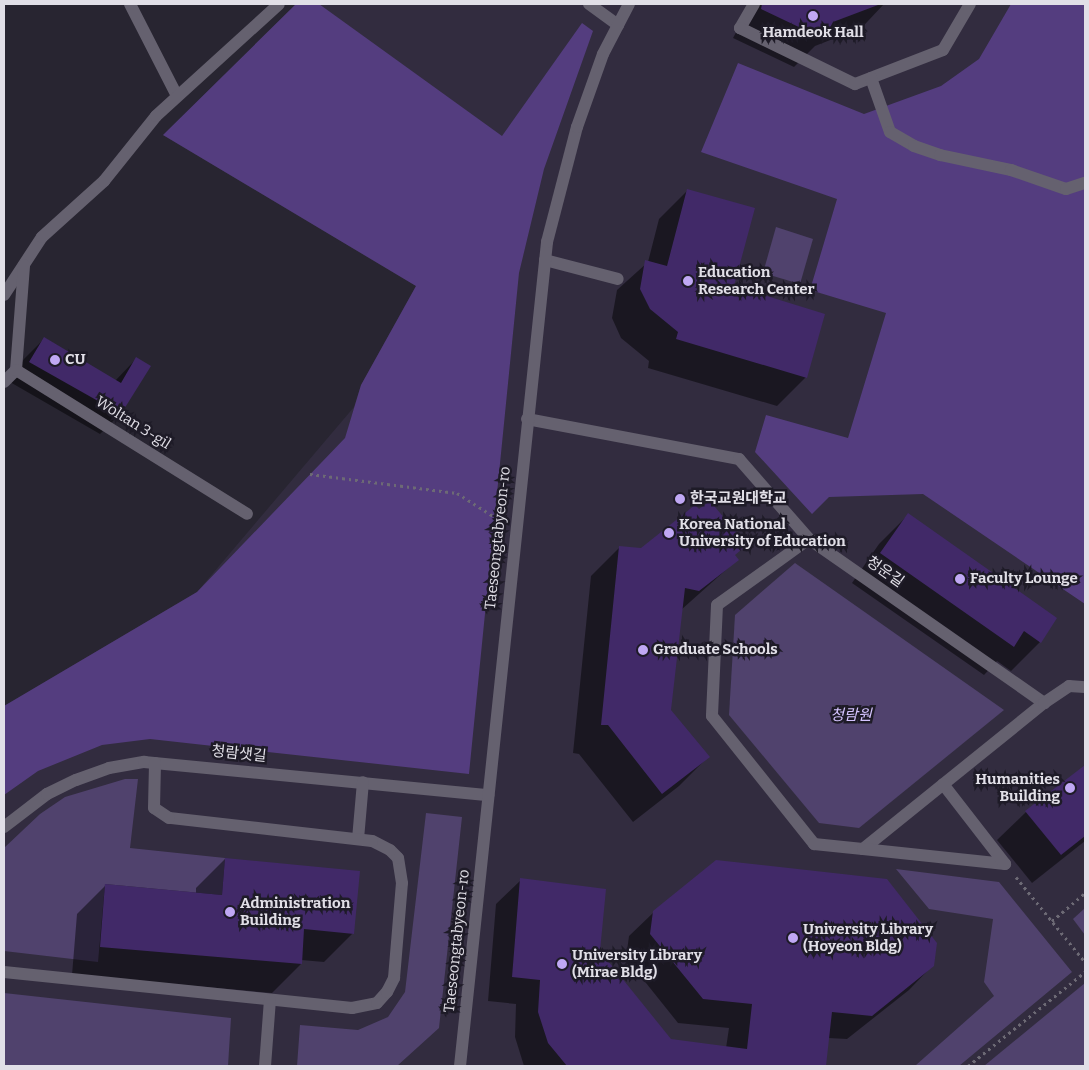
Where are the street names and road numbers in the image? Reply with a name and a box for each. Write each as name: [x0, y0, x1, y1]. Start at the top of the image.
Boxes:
street label: Woltan 3-gil: [92, 393, 174, 453]
street label: Taeseongtabyeon-ro: [482, 466, 514, 610]
street label: 청운길: [863, 553, 907, 591]
street label: 청람샛길: [211, 742, 267, 766]
street label: Taeseongtabyeon-ro: [441, 869, 473, 1013]

